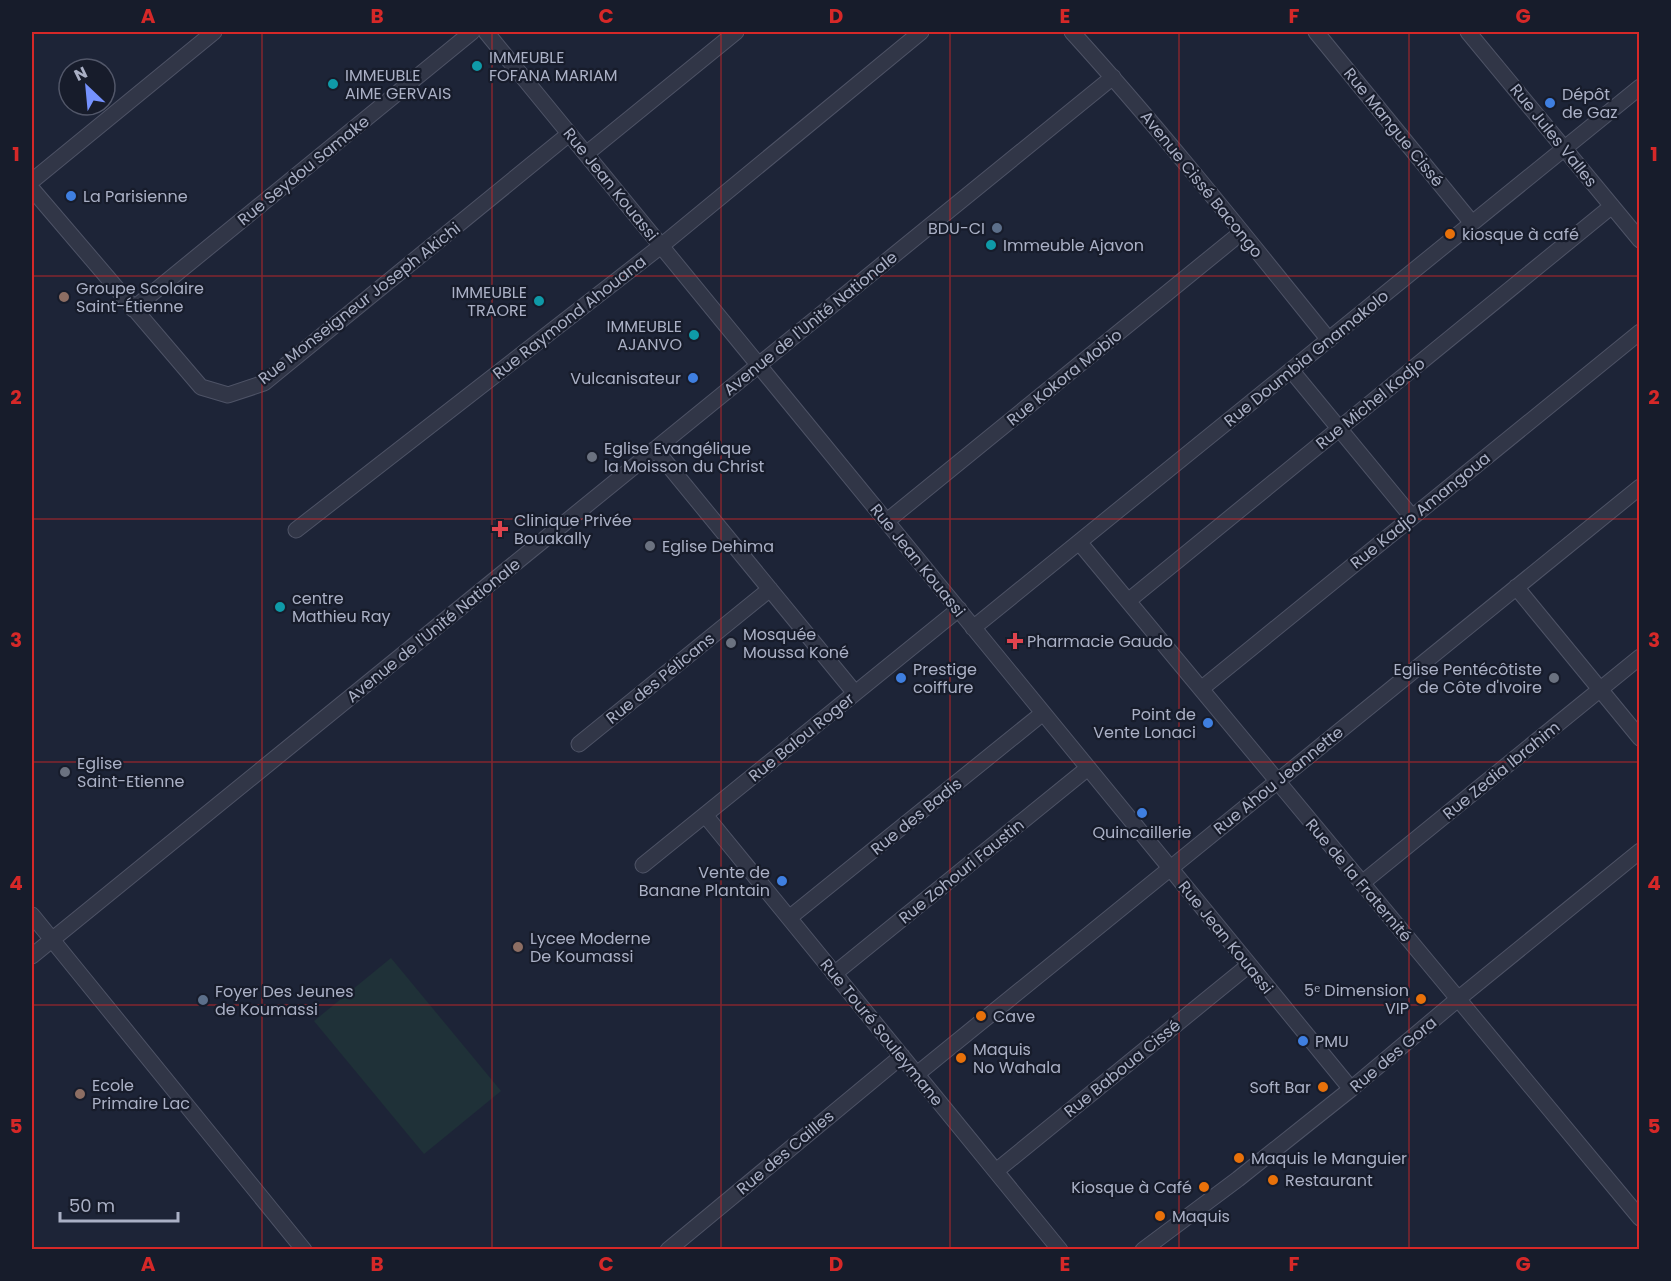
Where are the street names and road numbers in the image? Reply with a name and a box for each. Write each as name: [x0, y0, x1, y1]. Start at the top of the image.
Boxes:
street label: Rue Mangue Cissé: [1338, 63, 1449, 192]
street label: Rue Jules Valles: [1505, 79, 1603, 192]
street label: Avenue Cissé Bacongo: [1135, 106, 1268, 263]
street label: Rue Seydou Samake: [232, 110, 374, 231]
street label: Rue Jean Kouassi: [558, 123, 663, 246]
street label: Rue Monseigneur Joseph Akichi: [253, 217, 465, 390]
street label: Avenue de l'Unité Nationale: [718, 246, 902, 401]
street label: Rue Raymond Ahouana: [488, 250, 651, 385]
street label: Rue Doumbia Gnamakolo: [1219, 285, 1393, 432]
street label: Rue Kokora Mobio: [1002, 324, 1127, 431]
street label: Rue Michel Kodjo: [1311, 352, 1430, 455]
street label: Rue Kadjo Amangoua: [1345, 447, 1495, 574]
street label: Rue Jean Kouassi: [865, 499, 970, 622]
street label: Avenue de l'Unité Nationale: [341, 553, 525, 708]
street label: Rue des Pélicans: [601, 627, 720, 729]
street label: Rue Balou Roger: [744, 687, 859, 787]
street label: Rue Zedia Ibrahim: [1438, 716, 1565, 825]
street label: Rue Ahou Jeannette: [1208, 721, 1348, 840]
street label: Rue des Badis: [866, 772, 967, 860]
street label: Rue Zohouri Faustin: [894, 814, 1029, 929]
street label: Rue de la Fraternité: [1300, 814, 1417, 947]
street label: Rue Jean Kouassi: [1173, 876, 1278, 999]
street label: Rue Touré Souleymane: [815, 954, 948, 1111]
street label: Rue des Gora: [1345, 1011, 1442, 1098]
street label: Rue Baboua Cissé: [1059, 1014, 1186, 1123]
street label: Rue des Cailles: [732, 1105, 839, 1200]

